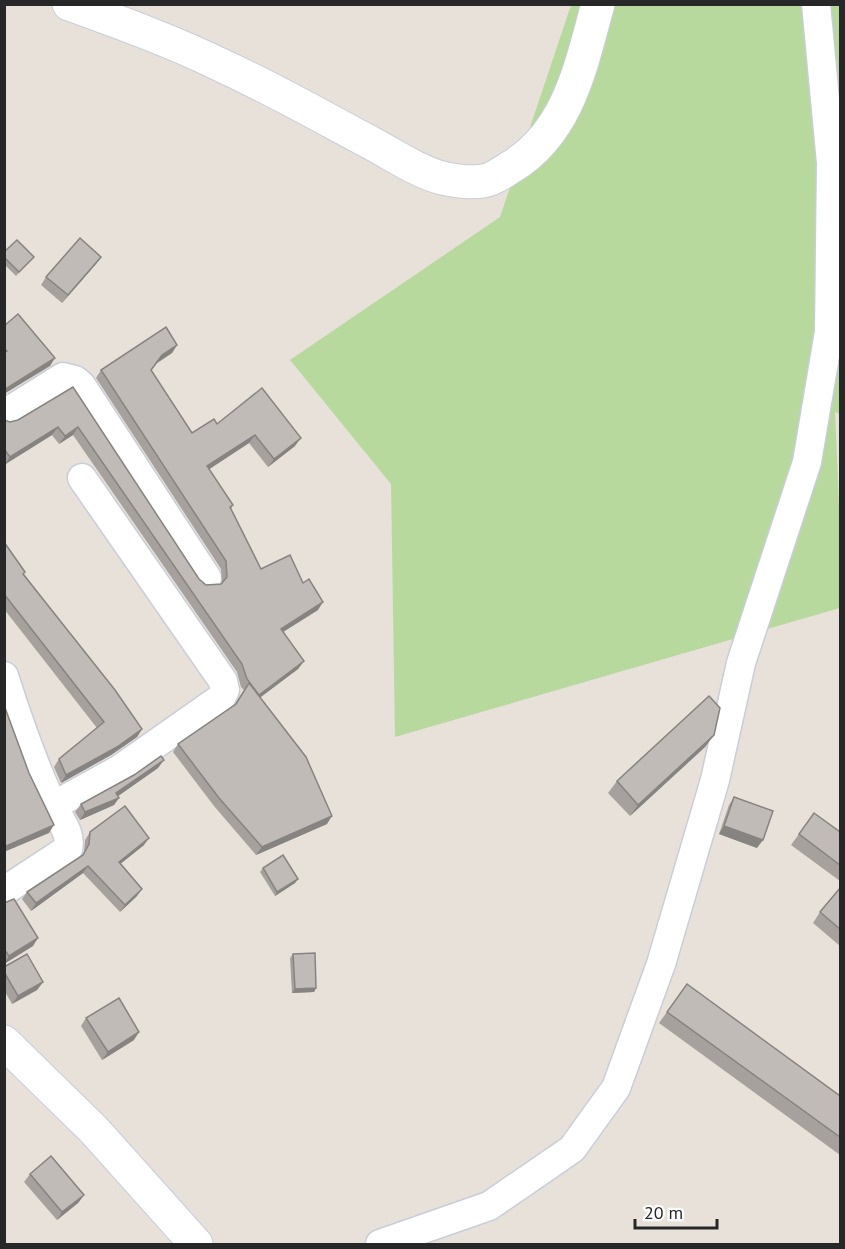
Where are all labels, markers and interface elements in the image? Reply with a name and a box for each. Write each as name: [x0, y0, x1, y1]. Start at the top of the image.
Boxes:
scale bar: [635, 1192, 718, 1230]
text: 20 m: [644, 1201, 683, 1224]

